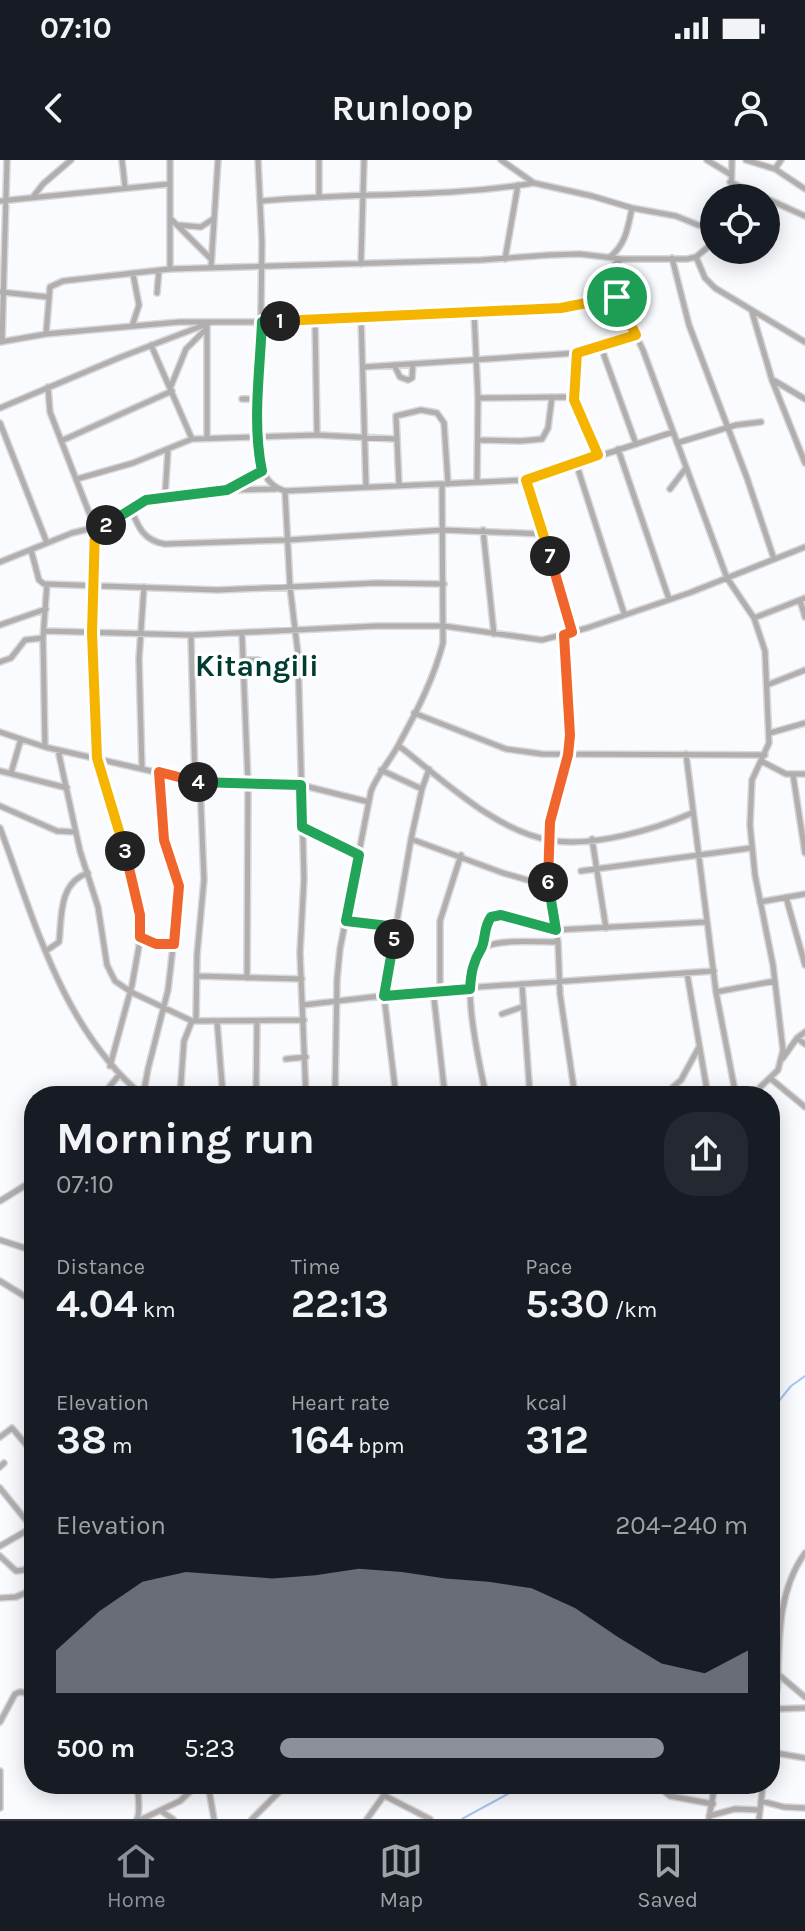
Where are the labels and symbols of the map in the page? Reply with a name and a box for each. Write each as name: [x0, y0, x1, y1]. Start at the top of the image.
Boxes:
pin: [583, 263, 651, 331]
pin: 1: [260, 301, 300, 341]
pin: 2: [86, 505, 126, 545]
pin: 7: [530, 536, 570, 576]
district label: Kitangili: [195, 648, 319, 684]
pin: 4: [178, 762, 218, 802]
pin: 3: [105, 831, 145, 871]
pin: 6: [528, 862, 568, 902]
pin: 5: [374, 919, 414, 959]

